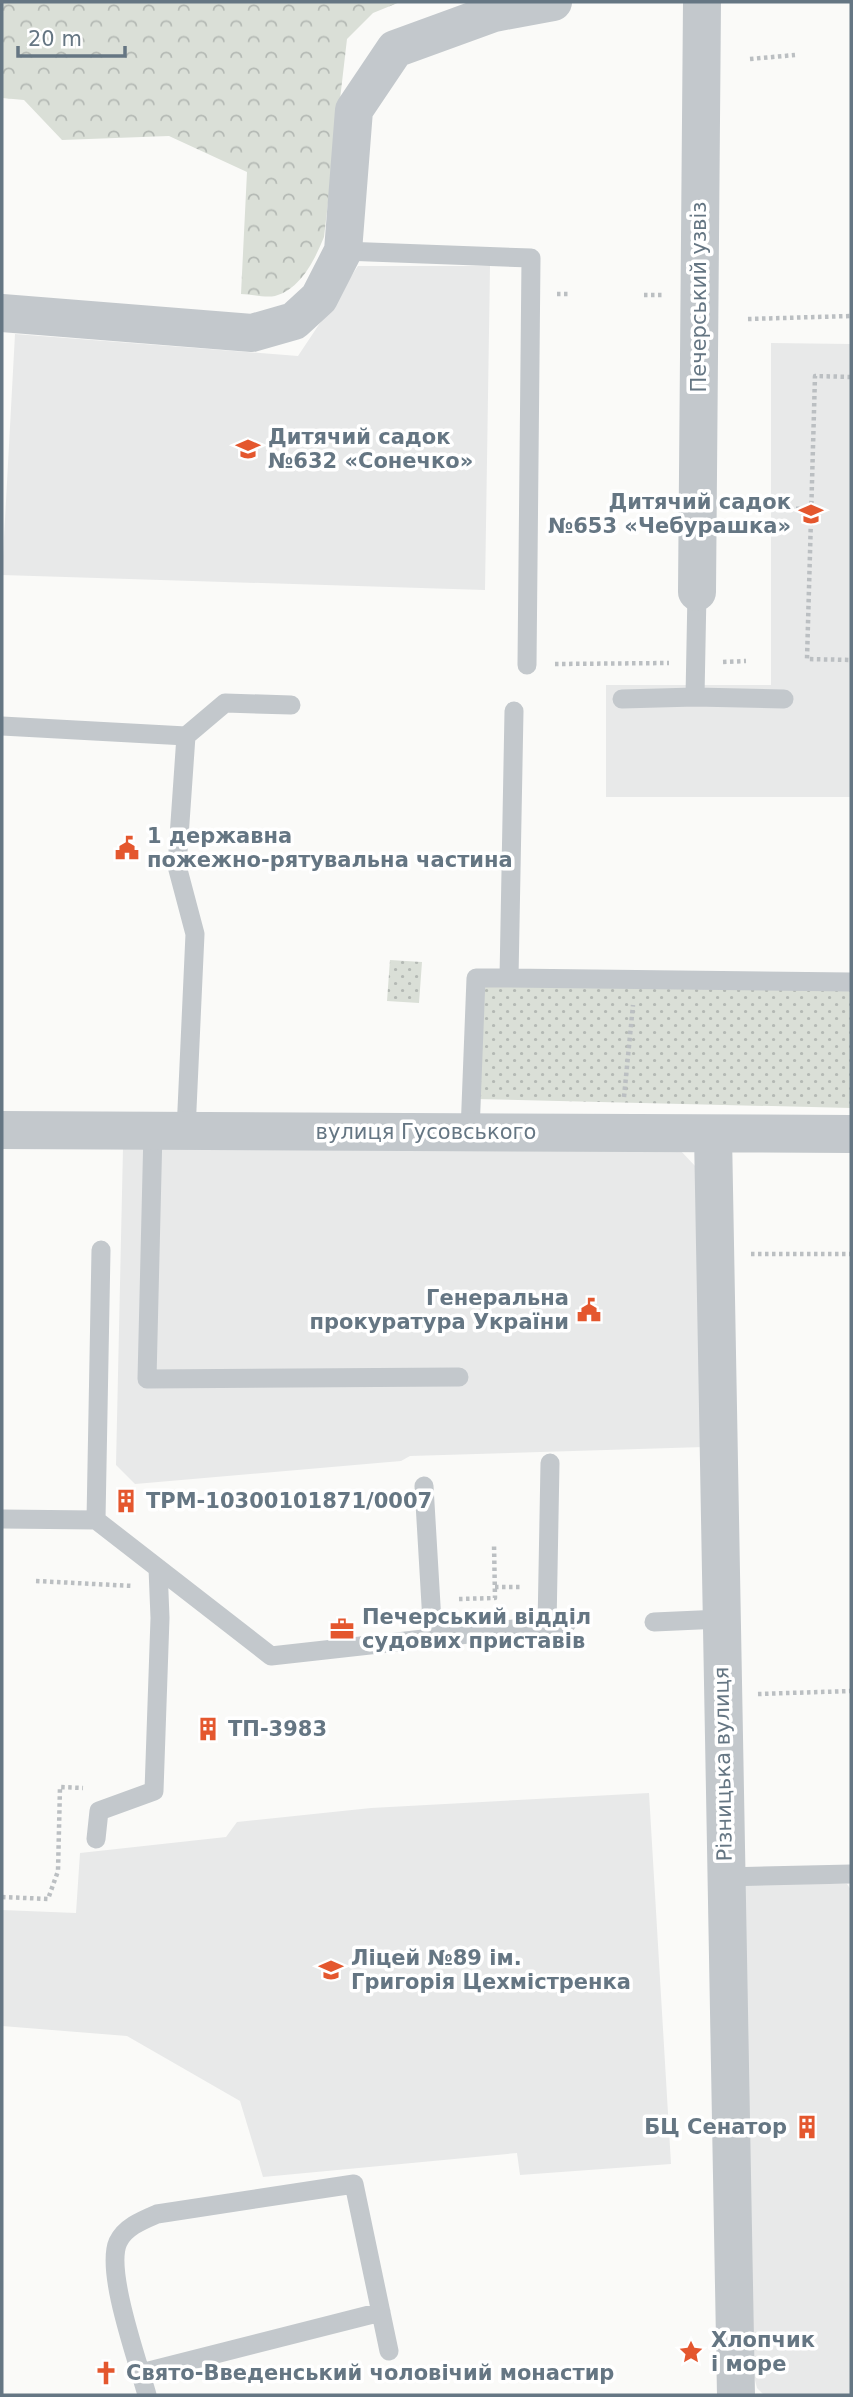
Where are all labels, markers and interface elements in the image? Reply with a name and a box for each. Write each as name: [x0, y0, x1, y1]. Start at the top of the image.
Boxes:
scale bar: [18, 14, 124, 58]
text: 20 m: [28, 27, 82, 51]
street label: Печерський узвіз: [687, 202, 711, 392]
place label: Дитячий садок №632 «Сонечко»: [268, 425, 473, 473]
school or university icon: Дитячий садок №632 «Сонечко»: [234, 435, 262, 463]
place label: Дитячий садок №653 «Чебурашка»: [548, 490, 791, 538]
school or university icon: Дитячий садок №653 «Чебурашка»: [797, 500, 825, 528]
place label: 1 державна пожежно-рятувальна частина: [147, 824, 513, 872]
public building icon: 1 державна пожежно-рятувальна частина: [113, 834, 141, 862]
street label: вулиця Гусовського: [316, 1120, 536, 1144]
place label: Генеральна прокуратура України: [309, 1286, 569, 1334]
public building icon: Генеральна прокуратура України: [575, 1296, 603, 1324]
building icon: ТРМ-10300101871/0007: [112, 1487, 140, 1515]
place label: ТРМ-10300101871/0007: [146, 1489, 432, 1513]
place label: Печерський відділ судових приставів: [362, 1605, 591, 1653]
office icon: Печерський відділ судових приставів: [328, 1615, 356, 1643]
street label: Різницька вулиця: [709, 1666, 737, 1862]
building icon: ТП-3983: [194, 1715, 222, 1743]
place label: ТП-3983: [228, 1717, 327, 1741]
place label: Ліцей №89 ім. Григорія Цехмістренка: [351, 1946, 631, 1994]
school or university icon: Ліцей №89 ім. Григорія Цехмістренка: [317, 1956, 345, 1984]
building icon: БЦ Сенатор: [793, 2113, 821, 2141]
place label: БЦ Сенатор: [644, 2115, 787, 2139]
place label: Хлопчик і море: [711, 2328, 815, 2376]
place icon: Хлопчик і море: [677, 2338, 705, 2366]
church icon: Свято-Введенський чоловічий монастир: [92, 2359, 120, 2387]
place label: Свято-Введенський чоловічий монастир: [126, 2361, 614, 2385]

